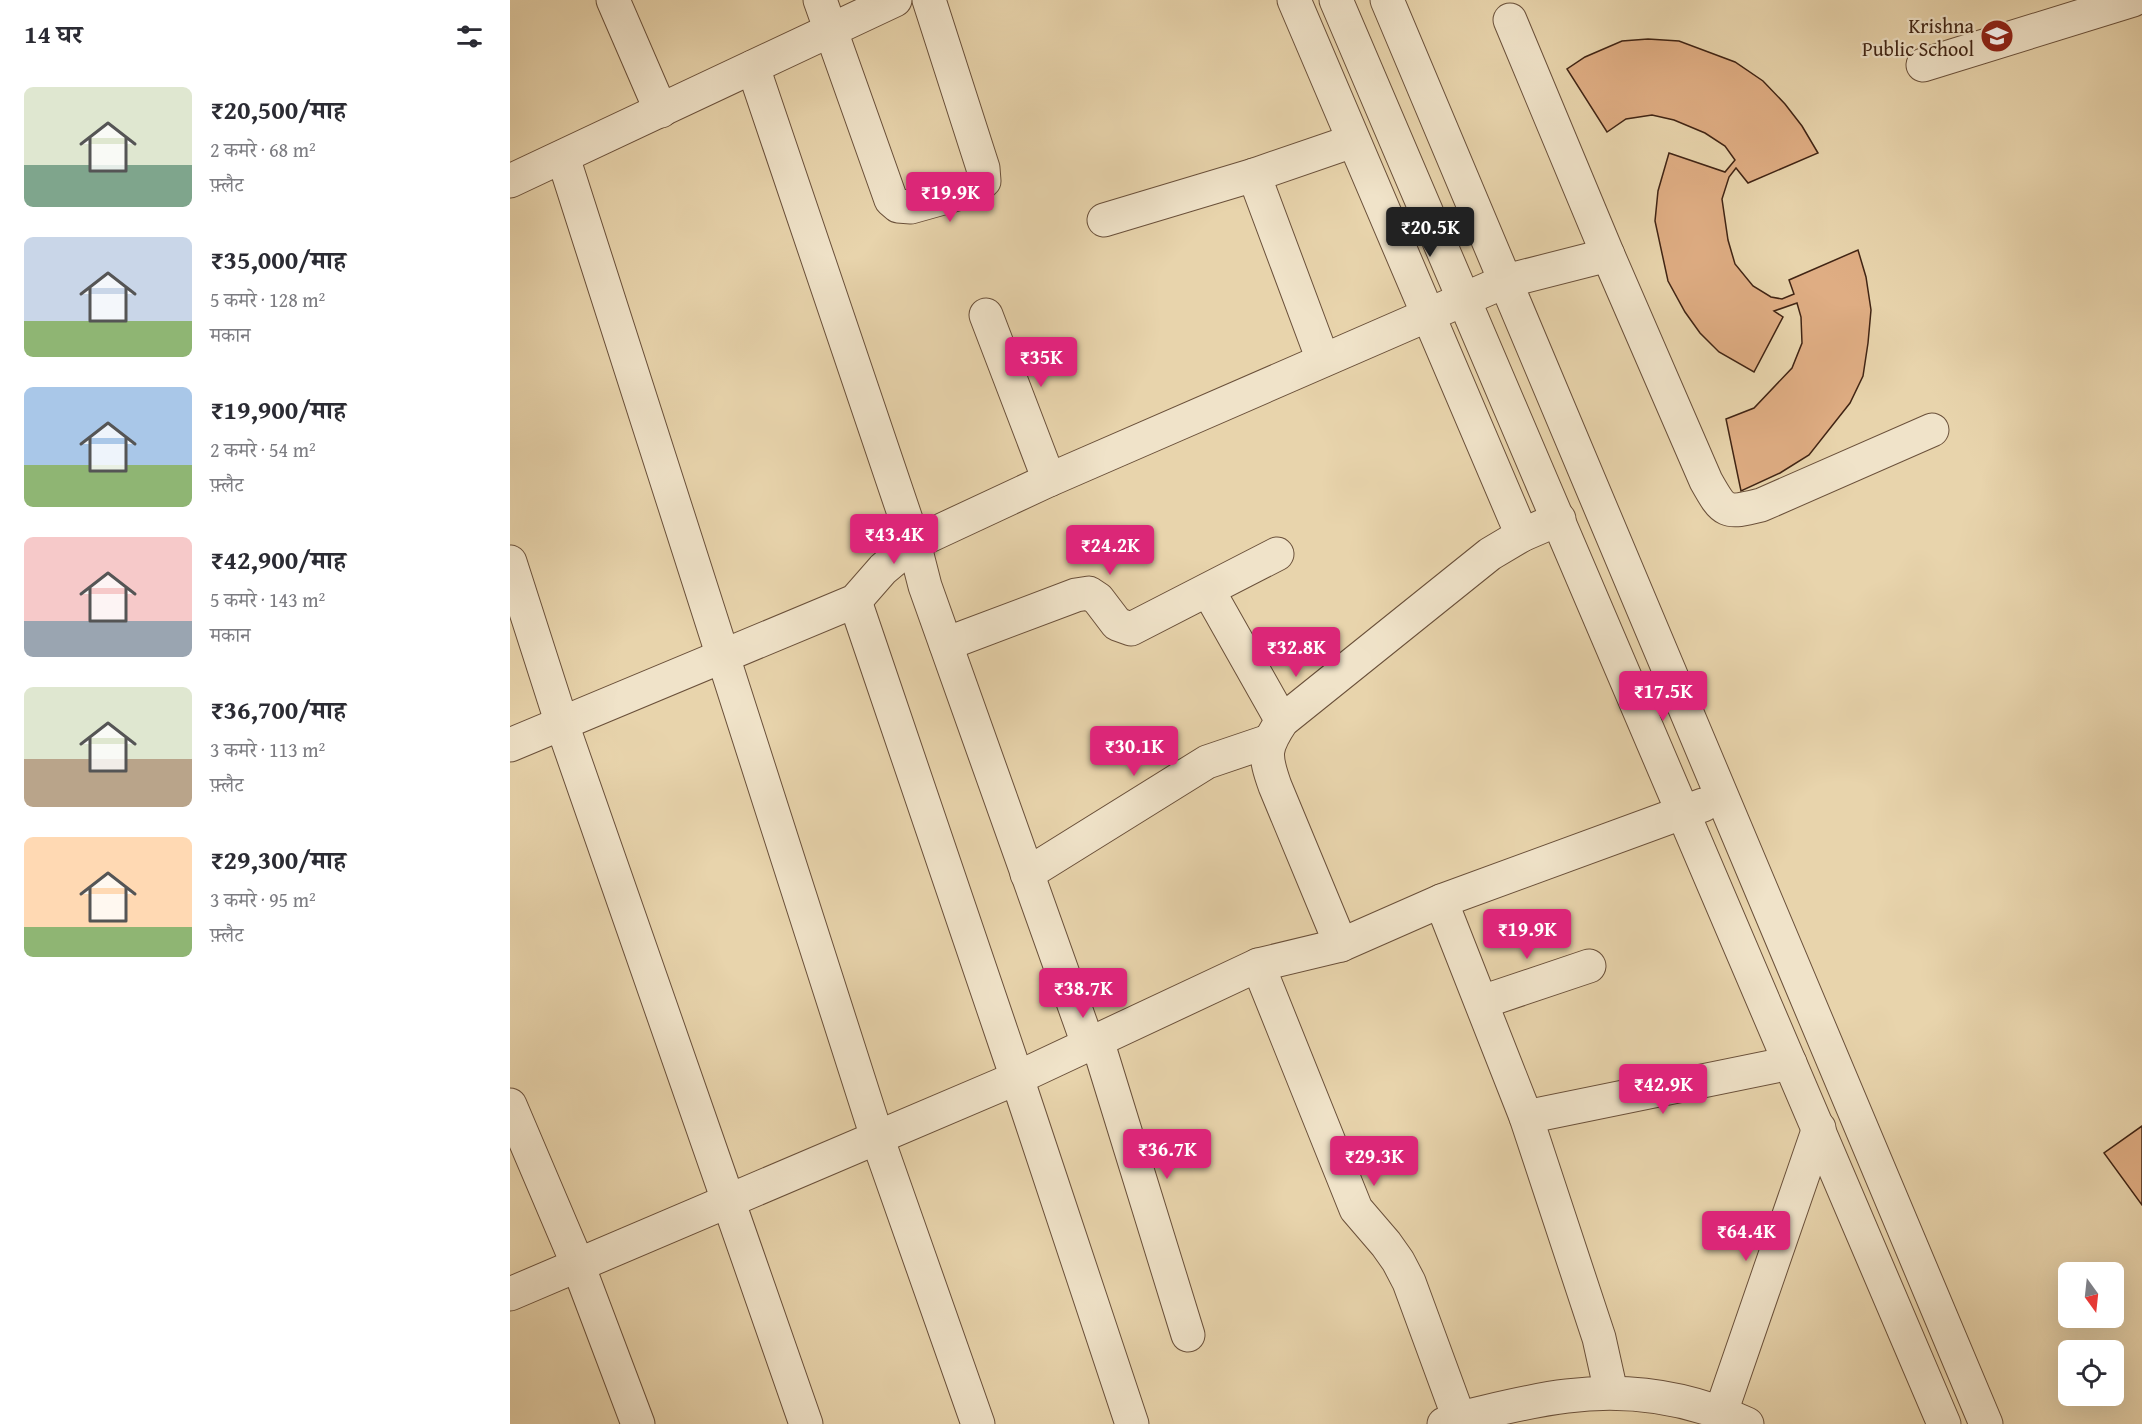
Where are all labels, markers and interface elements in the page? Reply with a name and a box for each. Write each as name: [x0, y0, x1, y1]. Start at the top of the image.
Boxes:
place label: Krishna Public School: [1862, 11, 1975, 63]
text: 14 घर: [24, 14, 82, 53]
school or university icon: Krishna Public School: [1979, 18, 2015, 54]
icon: filters: [453, 20, 486, 53]
text: ₹20,500/माह: [210, 90, 346, 129]
icon: home: [72, 111, 144, 183]
text: 2 कमरे · 68 m²: [210, 135, 316, 164]
text: फ़्लैट: [210, 170, 243, 199]
pin: ₹19.9K: [901, 172, 999, 223]
text: ₹19.9K: [920, 177, 980, 206]
pin: ₹20.5K: [1381, 207, 1479, 258]
text: ₹20.5K: [1400, 212, 1460, 241]
text: ₹35,000/माह: [210, 240, 346, 279]
icon: home: [72, 261, 144, 333]
text: 5 कमरे · 128 m²: [210, 285, 325, 314]
text: मकान: [210, 320, 251, 349]
pin: ₹35K: [1005, 337, 1077, 388]
text: ₹35K: [1019, 342, 1063, 371]
text: ₹19,900/माह: [210, 390, 346, 429]
icon: home: [72, 411, 144, 483]
text: 2 कमरे · 54 m²: [210, 435, 316, 464]
text: फ़्लैट: [210, 470, 243, 499]
pin: ₹43.4K: [845, 514, 943, 565]
text: ₹43.4K: [864, 519, 924, 548]
pin: ₹24.2K: [1061, 525, 1159, 576]
text: ₹24.2K: [1080, 530, 1140, 559]
text: ₹42,900/माह: [210, 540, 346, 579]
icon: home: [72, 561, 144, 633]
text: 5 कमरे · 143 m²: [210, 585, 325, 614]
text: मकान: [210, 620, 251, 649]
pin: ₹32.8K: [1247, 627, 1345, 678]
text: ₹32.8K: [1266, 632, 1326, 661]
pin: ₹17.5K: [1614, 671, 1712, 722]
text: ₹17.5K: [1633, 676, 1693, 705]
text: ₹36,700/माह: [210, 690, 346, 729]
icon: home: [72, 711, 144, 783]
pin: ₹30.1K: [1085, 726, 1183, 777]
text: ₹30.1K: [1104, 731, 1164, 760]
text: 3 कमरे · 113 m²: [210, 735, 325, 764]
text: फ़्लैट: [210, 770, 243, 799]
text: ₹29,300/माह: [210, 840, 346, 879]
icon: home: [72, 861, 144, 933]
text: 3 कमरे · 95 m²: [210, 885, 316, 914]
pin: ₹19.9K: [1478, 909, 1576, 960]
text: ₹19.9K: [1497, 914, 1557, 943]
text: फ़्लैट: [210, 920, 243, 949]
pin: ₹38.7K: [1034, 968, 1132, 1019]
text: ₹38.7K: [1053, 973, 1113, 1002]
pin: ₹42.9K: [1614, 1064, 1712, 1115]
text: ₹42.9K: [1633, 1069, 1693, 1098]
pin: ₹36.7K: [1118, 1129, 1216, 1180]
text: ₹36.7K: [1137, 1134, 1197, 1163]
pin: ₹29.3K: [1325, 1136, 1423, 1187]
text: ₹29.3K: [1344, 1141, 1404, 1170]
pin: ₹64.4K: [1697, 1211, 1795, 1262]
text: ₹64.4K: [1716, 1216, 1776, 1245]
north arrow: [2058, 1262, 2124, 1328]
map controls: [2058, 1262, 2124, 1406]
button: locate: [2058, 1340, 2124, 1406]

